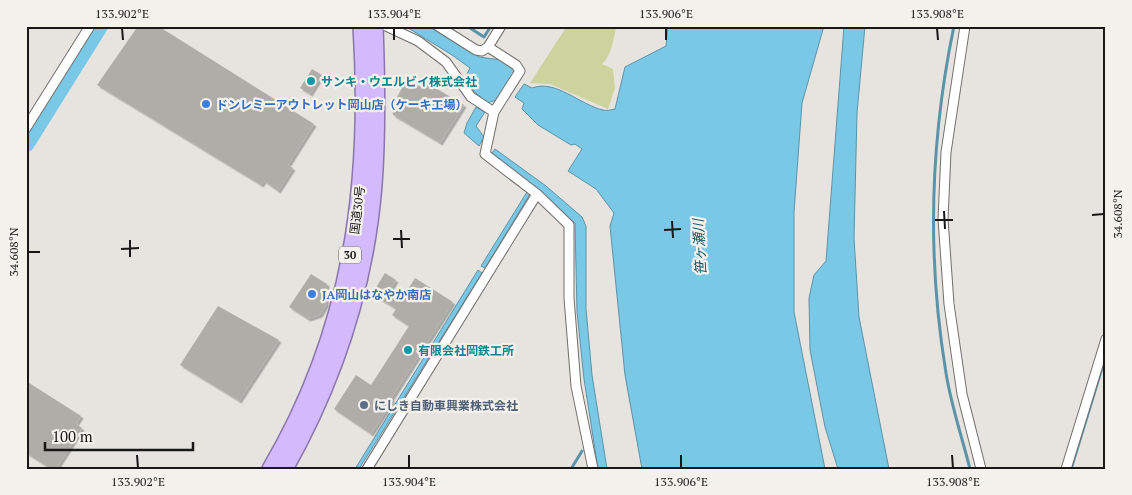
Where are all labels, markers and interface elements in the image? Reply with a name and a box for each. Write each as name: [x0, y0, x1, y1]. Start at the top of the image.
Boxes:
text: 133.902°E: [95, 6, 149, 21]
text: 133.904°E: [367, 6, 421, 21]
text: 133.906°E: [639, 6, 693, 21]
text: 133.908°E: [910, 6, 964, 21]
place label: サンキ・ウエルビイ株式会社: [321, 74, 477, 89]
marker: サンキ・ウエルビイ株式会社: [305, 75, 317, 87]
place label: ドンレミーアウトレット岡山店（ケーキ工場）: [216, 97, 468, 112]
marker: ドンレミーアウトレット岡山店（ケーキ工場）: [200, 98, 212, 110]
street label: 国道30号: [347, 185, 367, 235]
text: 34.608°N: [1110, 189, 1125, 239]
water label: 笹ヶ瀬川: [688, 217, 710, 275]
text: 34.608°N: [6, 227, 21, 277]
road number: 30: [339, 246, 361, 264]
place label: JA岡山はなやか南店: [322, 287, 431, 302]
marker: JA岡山はなやか南店: [306, 288, 318, 300]
place label: 有限会社岡鉄工所: [418, 343, 514, 358]
marker: 有限会社岡鉄工所: [402, 344, 414, 356]
place label: にしき自動車興業株式会社: [374, 398, 518, 413]
marker: にしき自動車興業株式会社: [358, 399, 370, 411]
scale bar: [45, 420, 192, 452]
text: 100 m: [52, 426, 93, 446]
text: 133.902°E: [111, 474, 165, 489]
text: 133.904°E: [382, 474, 436, 489]
text: 133.906°E: [654, 474, 708, 489]
text: 133.908°E: [926, 474, 980, 489]

